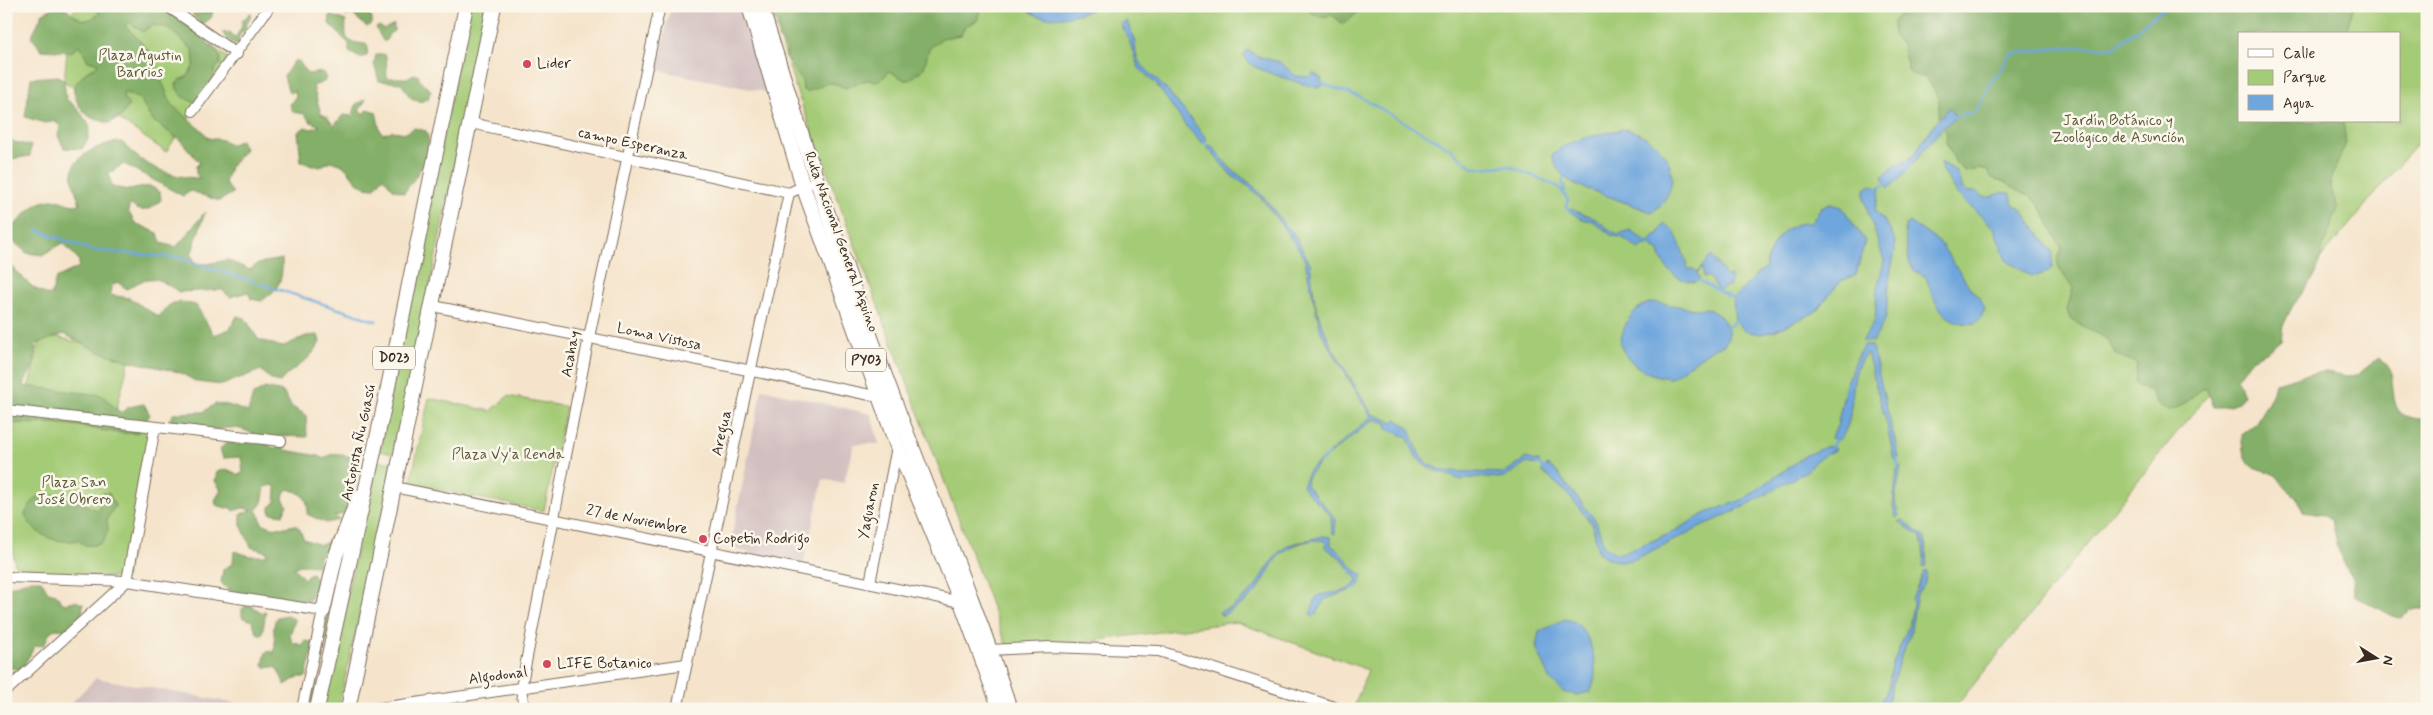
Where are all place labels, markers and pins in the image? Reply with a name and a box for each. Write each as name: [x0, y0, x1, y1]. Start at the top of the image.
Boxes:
place label: Lider: [537, 54, 571, 74]
marker: Lider: [521, 58, 533, 70]
place label: Copetin Rodrigo: [713, 529, 810, 550]
marker: Copetin Rodrigo: [697, 533, 709, 545]
place label: LIFE Botanico: [557, 654, 652, 674]
marker: LIFE Botanico: [541, 658, 553, 670]

